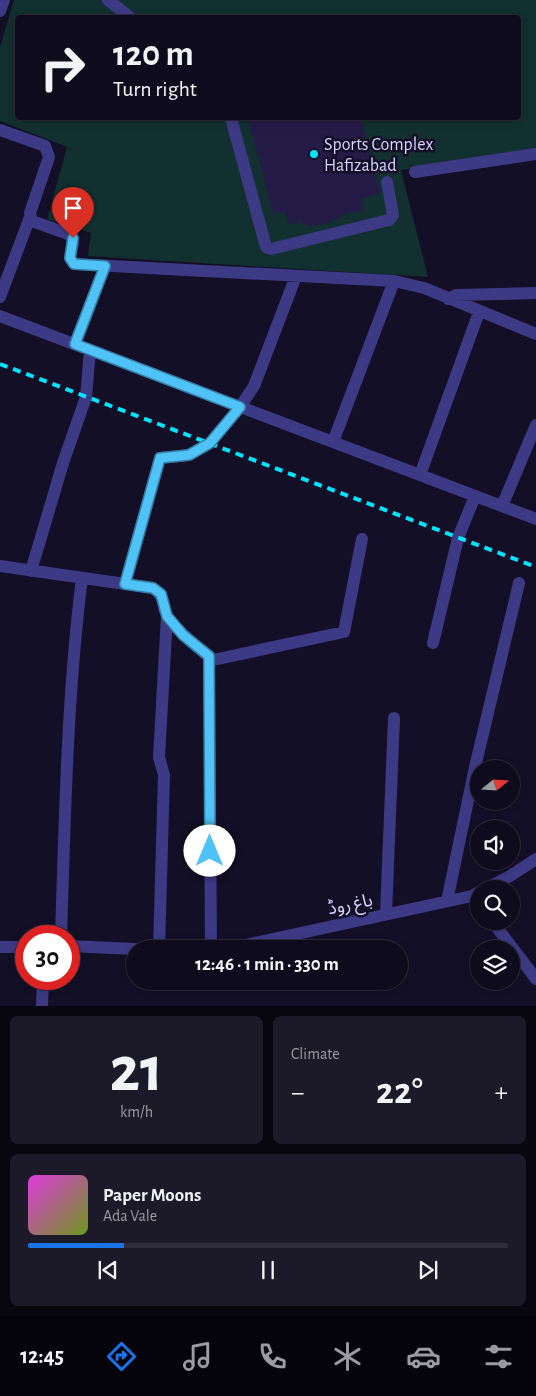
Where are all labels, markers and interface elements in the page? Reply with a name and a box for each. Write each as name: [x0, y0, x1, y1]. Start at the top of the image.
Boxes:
icon: right: [30, 35, 95, 100]
text: 120 m: [113, 37, 194, 72]
text: Turn right: [113, 78, 197, 100]
place label: Sports Complex Hafizabad: [324, 136, 433, 175]
marker: Sports Complex Hafizabad: [308, 148, 320, 160]
pin: [52, 187, 94, 238]
icon: arrive: [59, 194, 87, 222]
north arrow: [470, 760, 520, 810]
map controls: [470, 760, 520, 990]
button: sound: [470, 820, 520, 870]
position arrow: [183, 824, 235, 876]
button: search: [470, 880, 520, 930]
street label: باغ روڈ: [326, 890, 375, 922]
speed limit sign: 30: [15, 925, 80, 990]
button: layers: [470, 940, 520, 990]
text: 12:46 · 1 min · 330 m: [195, 955, 339, 974]
text: 21: [109, 1038, 164, 1103]
text: Climate: [291, 1046, 340, 1062]
text: 22°: [376, 1073, 423, 1111]
text: −: [291, 1079, 304, 1107]
text: +: [495, 1079, 508, 1107]
text: km/h: [120, 1104, 153, 1120]
text: Paper Moons: [103, 1186, 201, 1205]
text: Ada Vale: [103, 1208, 157, 1224]
icon: previous: [94, 1256, 122, 1284]
icon: pause: [254, 1256, 282, 1284]
icon: next: [414, 1256, 442, 1284]
icon: directions: [104, 1339, 139, 1374]
icon: music: [180, 1339, 215, 1374]
icon: phone: [255, 1339, 290, 1374]
icon: climate: [330, 1339, 365, 1374]
icon: car: [406, 1339, 441, 1374]
icon: filters: [481, 1339, 516, 1374]
text: 12:45: [20, 1345, 64, 1367]

